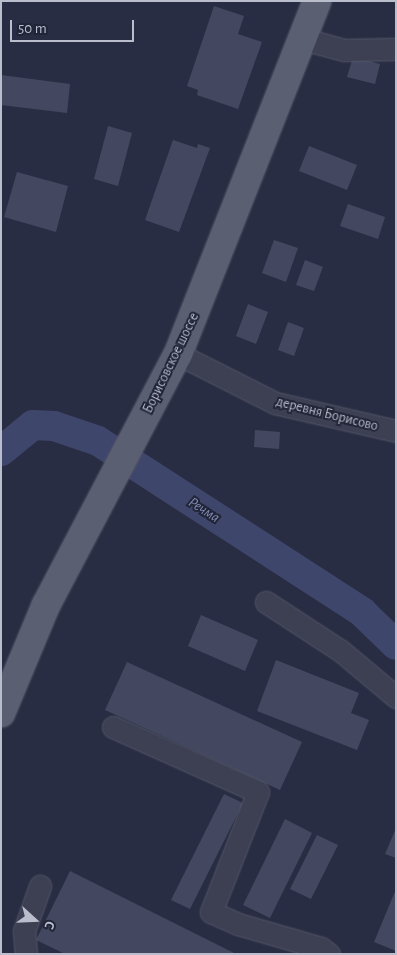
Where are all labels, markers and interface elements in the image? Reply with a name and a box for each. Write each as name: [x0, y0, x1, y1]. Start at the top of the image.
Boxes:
scale bar: [12, 10, 136, 42]
text: 50 m: [18, 21, 47, 36]
street label: Борисовское шоссе: [139, 310, 203, 416]
street label: деревня Борисово: [274, 393, 380, 435]
water label: Речма: [185, 493, 223, 527]
north arrow: [10, 895, 60, 945]
text: С: [41, 919, 57, 931]

